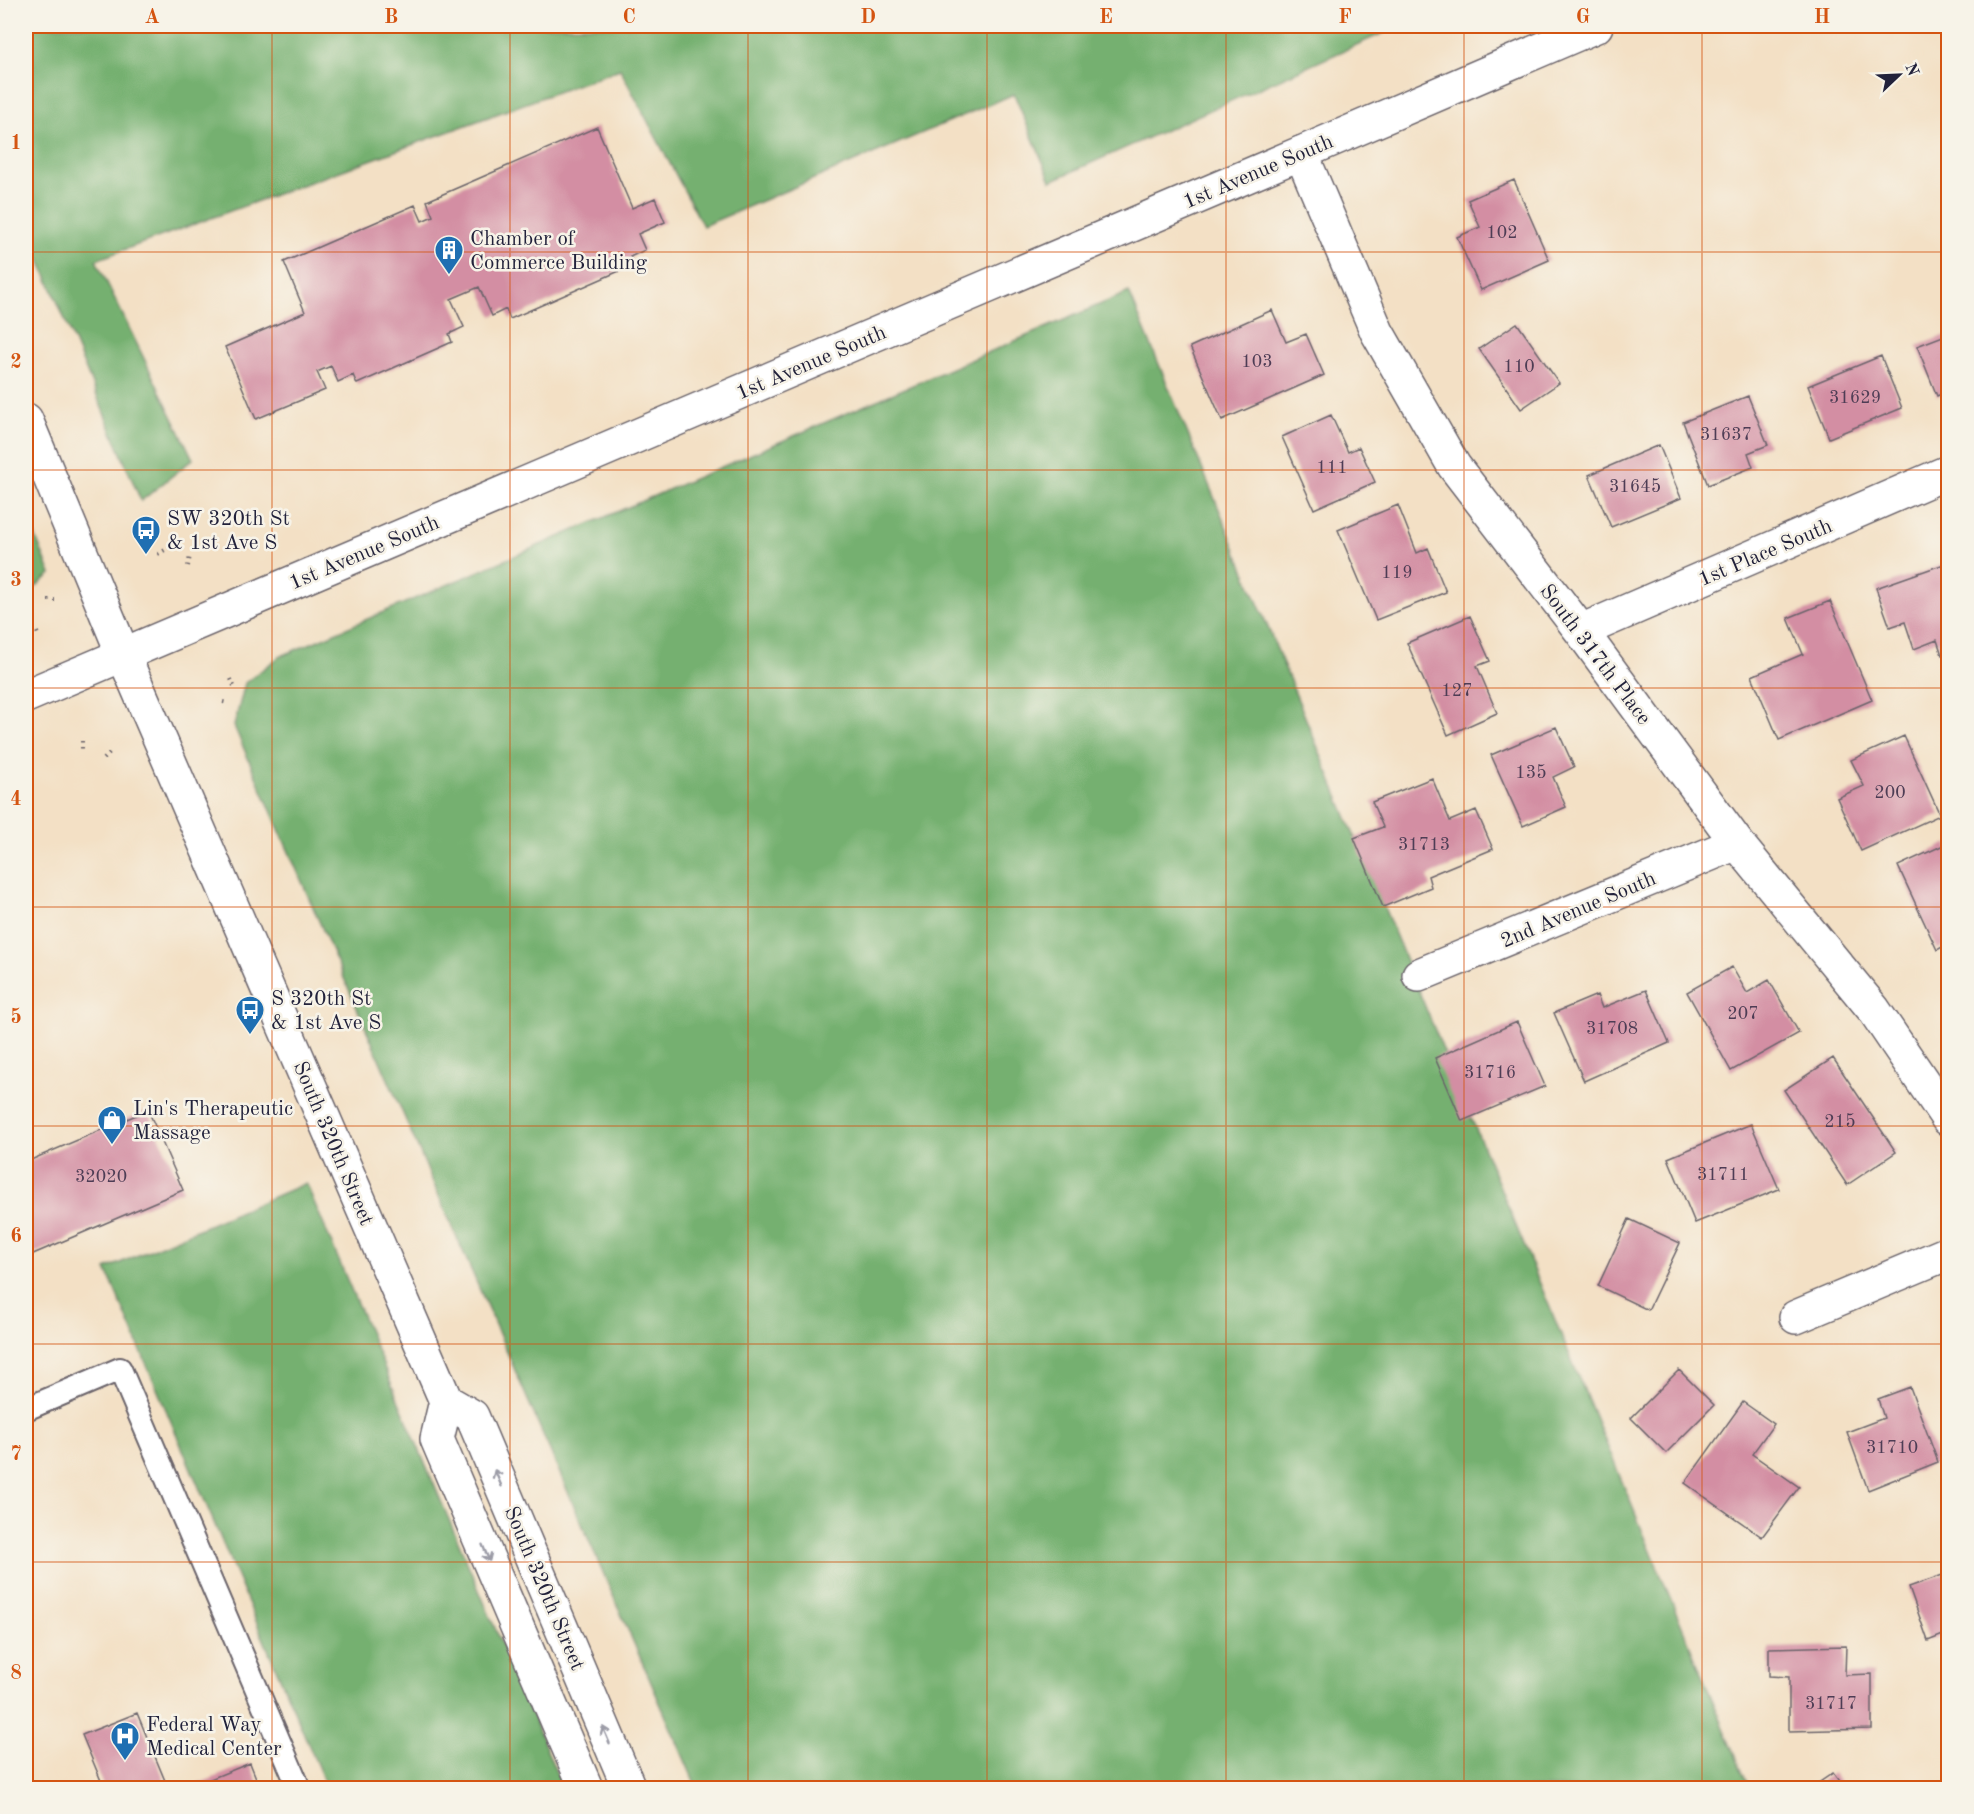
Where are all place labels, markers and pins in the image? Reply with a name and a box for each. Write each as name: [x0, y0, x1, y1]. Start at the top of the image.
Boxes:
place label: Chamber of Commerce Building: [470, 229, 648, 274]
building icon: Chamber of Commerce Building: [433, 234, 465, 276]
place label: SW 320th St & 1st Ave S: [167, 509, 290, 554]
bus stop icon: SW 320th St & 1st Ave S: [130, 514, 162, 556]
place label: S 320th St & 1st Ave S: [271, 989, 381, 1034]
bus stop icon: S 320th St & 1st Ave S: [234, 994, 266, 1036]
place label: Lin's Therapeutic Massage: [133, 1099, 293, 1144]
shop icon: Lin's Therapeutic Massage: [96, 1104, 128, 1146]
place label: Federal Way Medical Center: [146, 1715, 282, 1760]
hospital icon: Federal Way Medical Center: [109, 1720, 141, 1762]

